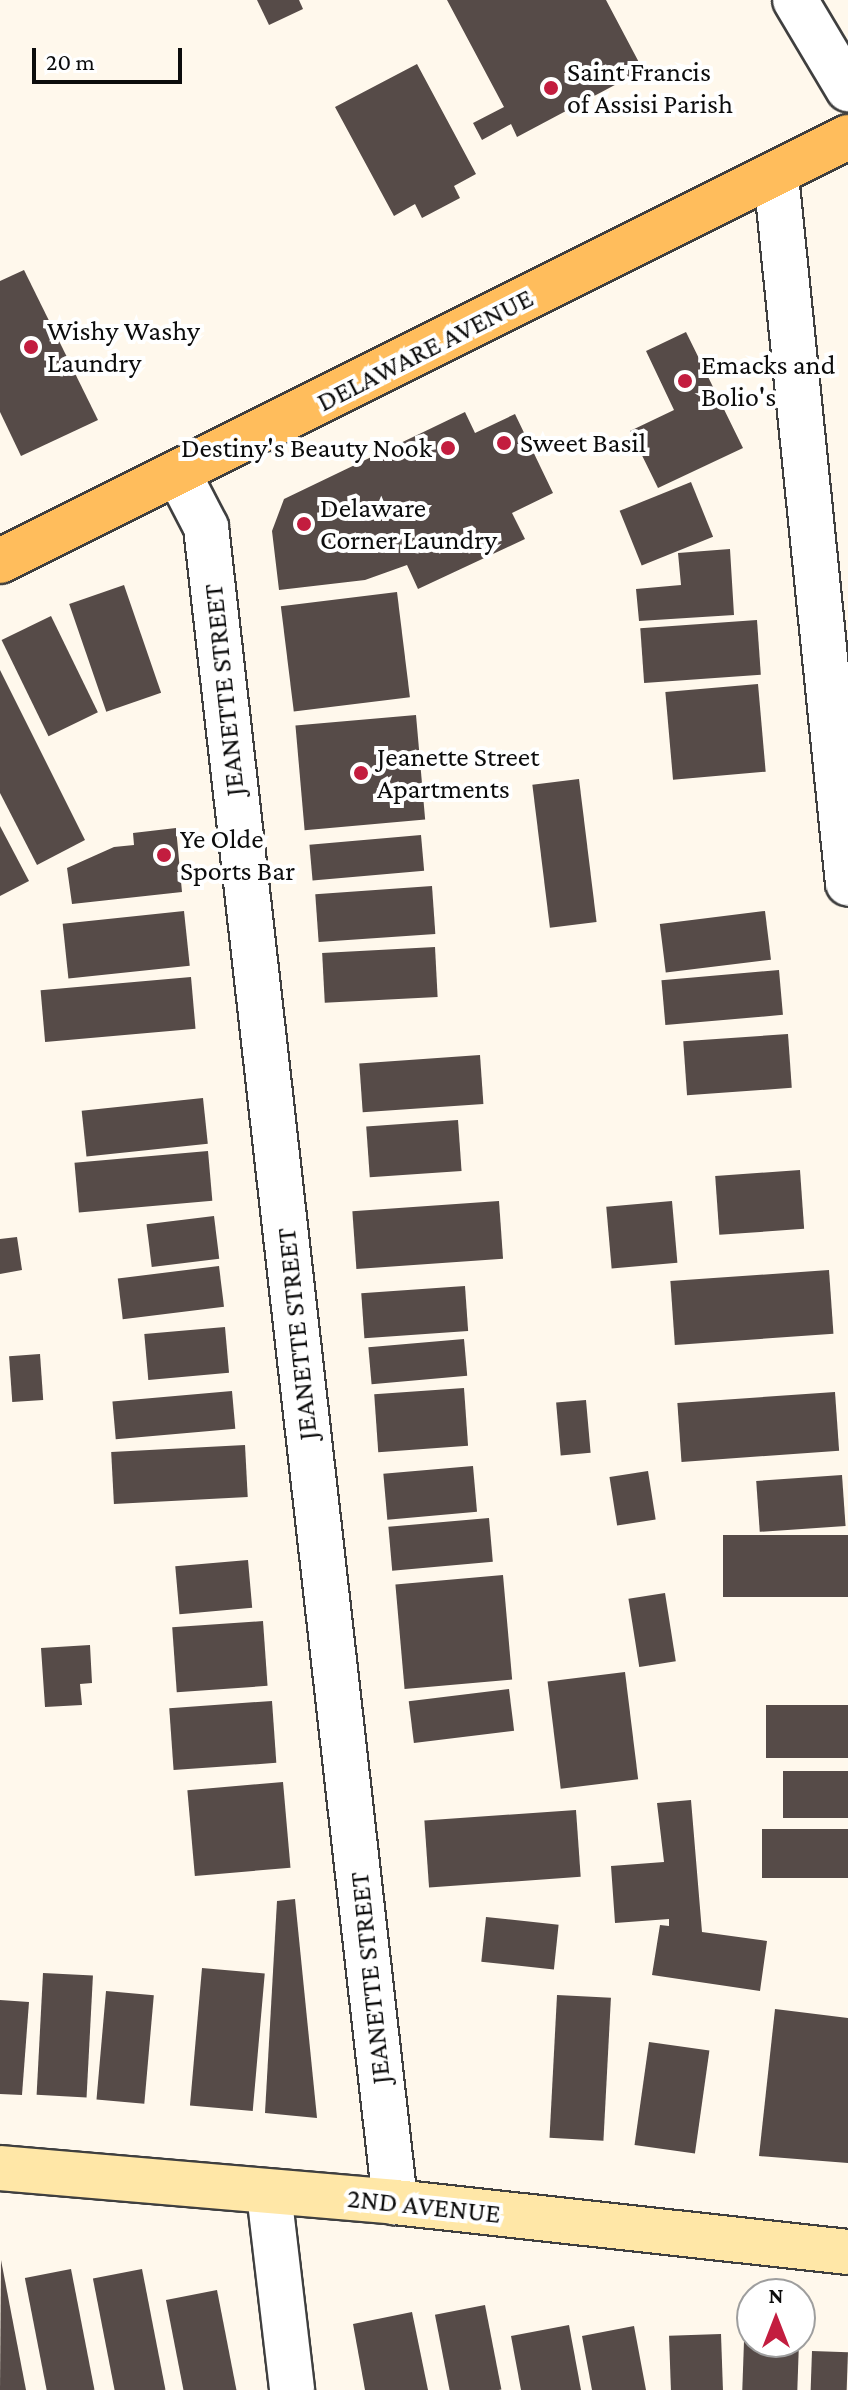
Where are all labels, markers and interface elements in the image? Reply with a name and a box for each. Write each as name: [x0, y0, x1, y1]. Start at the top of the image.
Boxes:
scale bar: [36, 32, 186, 82]
text: 20 m: [46, 48, 95, 75]
place label: Saint Francis of Assisi Parish: [567, 55, 733, 121]
marker: Saint Francis of Assisi Parish: [542, 79, 560, 97]
street label: DELAWARE AVENUE: [311, 281, 539, 419]
place label: Wishy Washy Laundry: [47, 314, 200, 380]
marker: Wishy Washy Laundry: [22, 338, 40, 356]
place label: Emacks and Bolio's: [701, 348, 835, 414]
marker: Emacks and Bolio's: [676, 372, 694, 390]
place label: Sweet Basil: [520, 426, 646, 460]
place label: Destiny's Beauty Nook: [181, 431, 432, 465]
marker: Sweet Basil: [495, 434, 513, 452]
marker: Destiny's Beauty Nook: [439, 439, 457, 457]
place label: Delaware Corner Laundry: [320, 491, 497, 557]
marker: Delaware Corner Laundry: [295, 515, 313, 533]
street label: JEANETTE STREET: [196, 582, 252, 798]
place label: Jeanette Street Apartments: [377, 740, 539, 806]
marker: Jeanette Street Apartments: [352, 764, 370, 782]
place label: Ye Olde Sports Bar: [180, 822, 295, 888]
marker: Ye Olde Sports Bar: [155, 846, 173, 864]
street label: JEANETTE STREET: [269, 1226, 325, 1442]
street label: JEANETTE STREET: [342, 1870, 398, 2086]
street label: 2ND AVENUE: [346, 2181, 502, 2231]
north arrow: [736, 2278, 816, 2358]
text: N: [769, 2283, 784, 2308]

